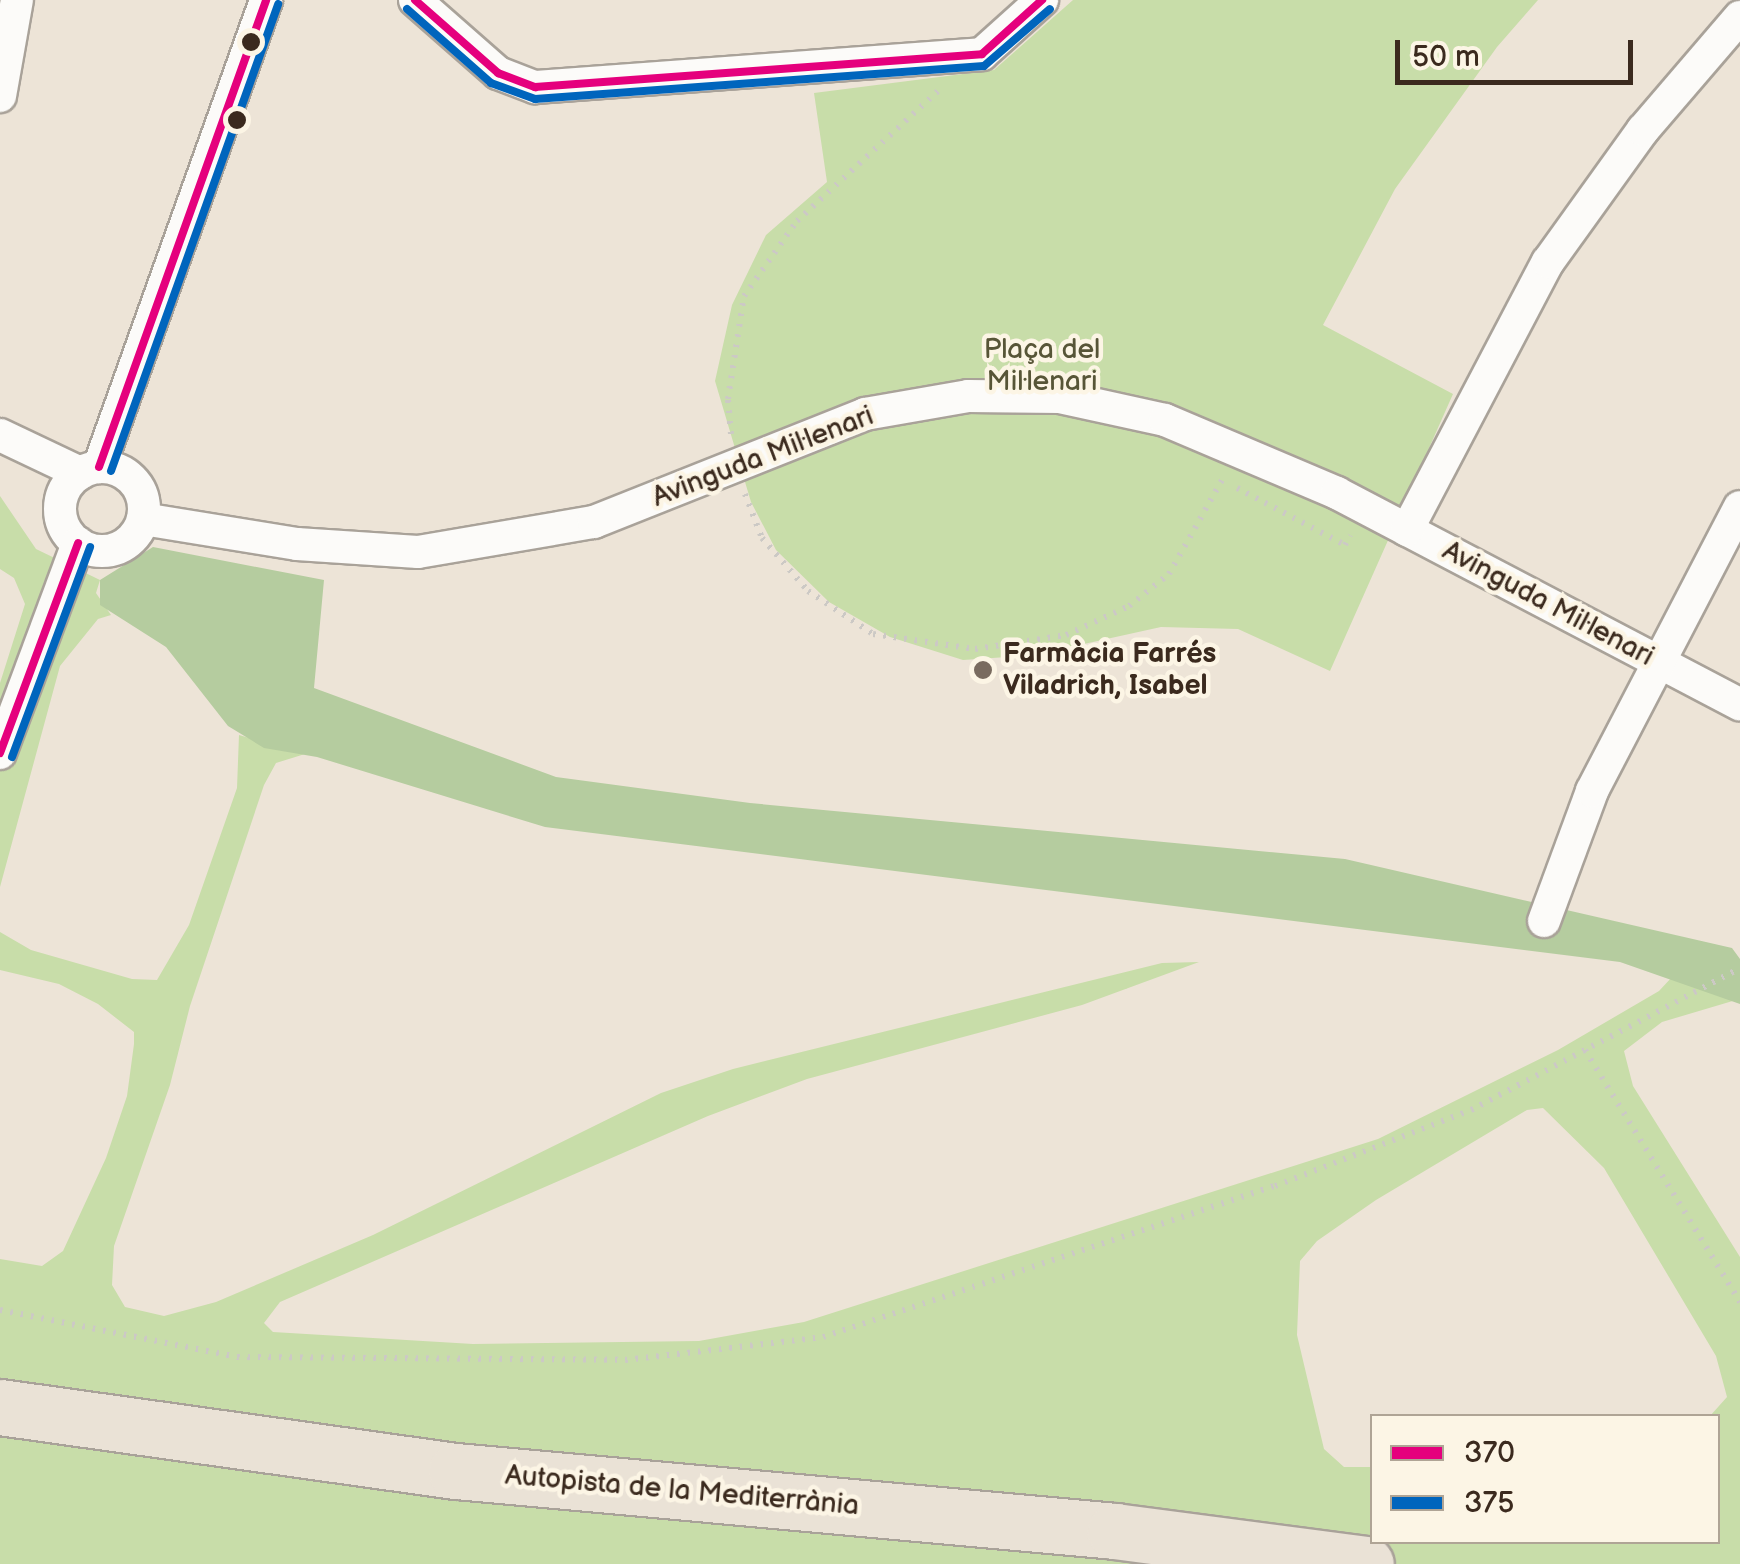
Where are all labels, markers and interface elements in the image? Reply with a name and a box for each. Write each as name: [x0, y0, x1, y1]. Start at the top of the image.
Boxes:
scale bar: [1400, 20, 1638, 82]
unlabelled marker: [241, 32, 261, 52]
text: 50 m: [1412, 39, 1480, 75]
unlabelled marker: [227, 110, 247, 130]
park label: Plaça del Mil·lenari: [984, 333, 1100, 399]
street label: Avinguda Mil·lenari: [648, 399, 878, 515]
street label: Avinguda Mil·lenari: [1437, 534, 1659, 674]
place label: Farmàcia Farrés Viladrich, Isabel: [1003, 637, 1216, 703]
marker: Farmàcia Farrés Viladrich, Isabel: [972, 659, 994, 681]
legend: [1370, 1414, 1720, 1544]
text: 370: [1464, 1435, 1515, 1471]
street label: Autopista de la Mediterrània: [504, 1459, 860, 1523]
text: 375: [1464, 1485, 1514, 1521]

